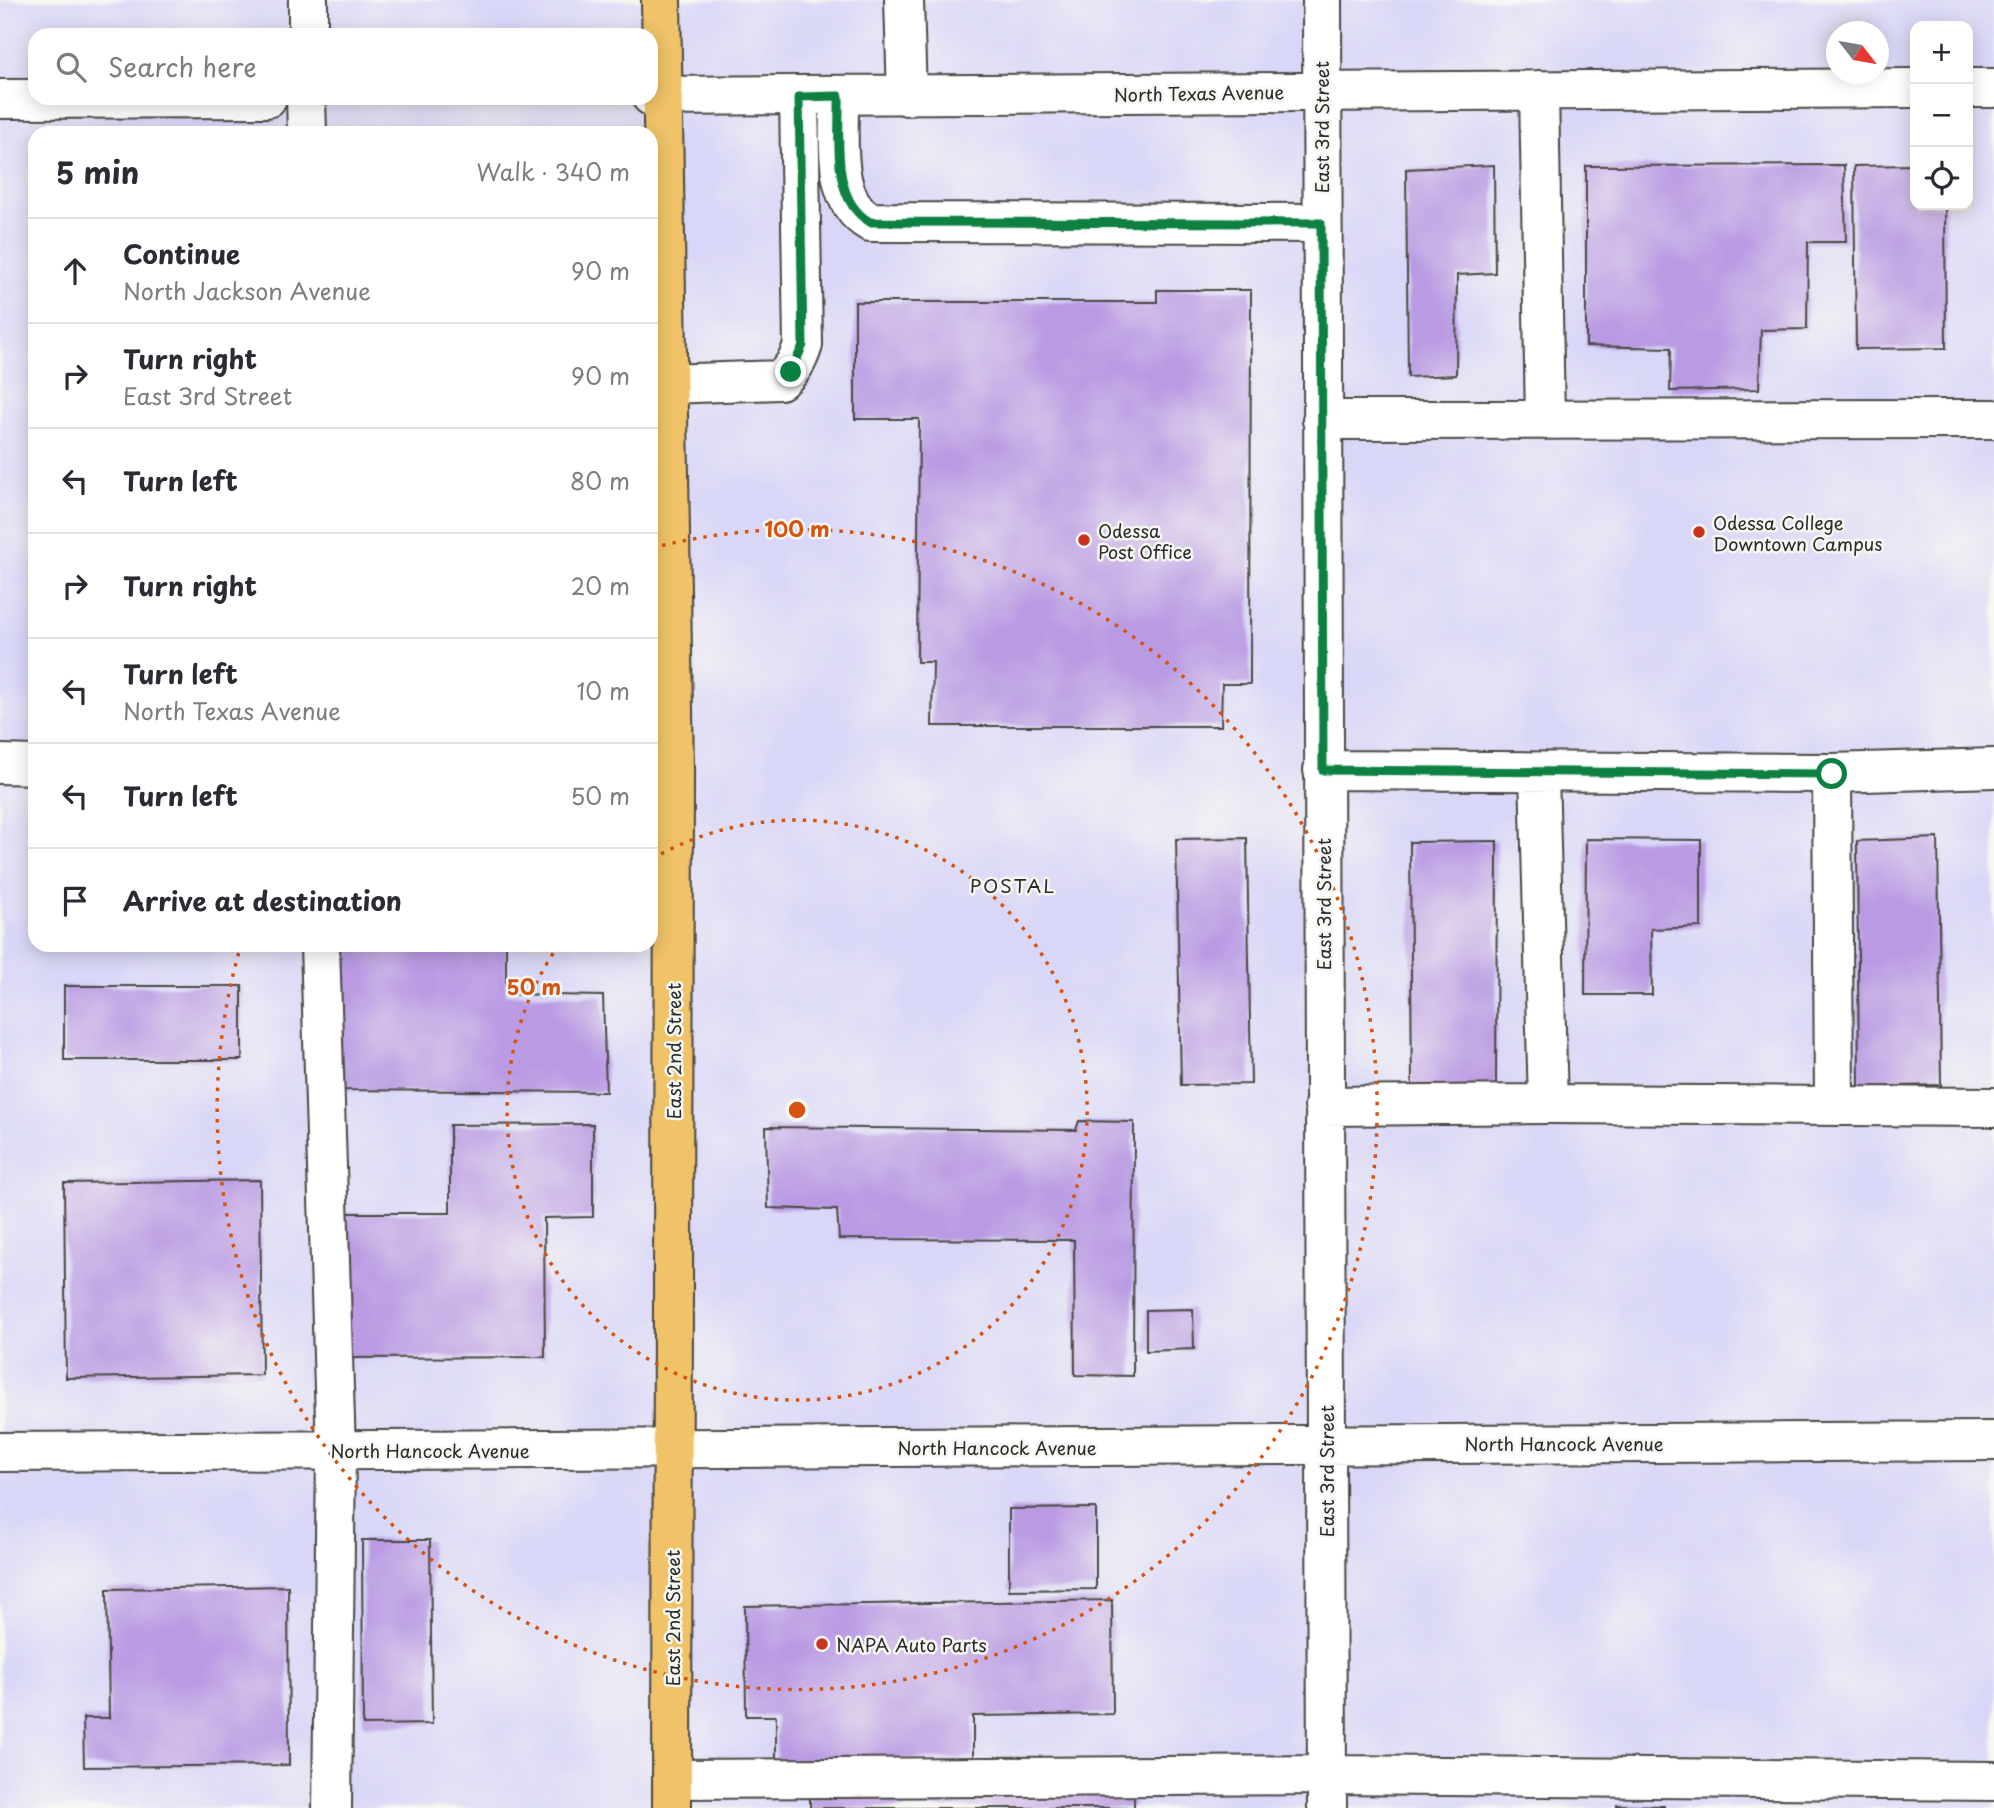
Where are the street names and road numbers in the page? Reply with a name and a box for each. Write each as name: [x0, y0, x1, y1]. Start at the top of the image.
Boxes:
street label: East 3rd Street: [1308, 61, 1335, 193]
street label: North Texas Avenue: [1114, 78, 1285, 108]
street label: East 3rd Street: [1310, 838, 1337, 970]
street label: East 2nd Street: [660, 983, 687, 1119]
street label: East 3rd Street: [1313, 1405, 1340, 1537]
street label: North Hancock Avenue: [1464, 1430, 1664, 1457]
street label: North Hancock Avenue: [897, 1434, 1097, 1461]
street label: North Hancock Avenue: [330, 1437, 530, 1464]
street label: East 2nd Street: [659, 1550, 686, 1686]

